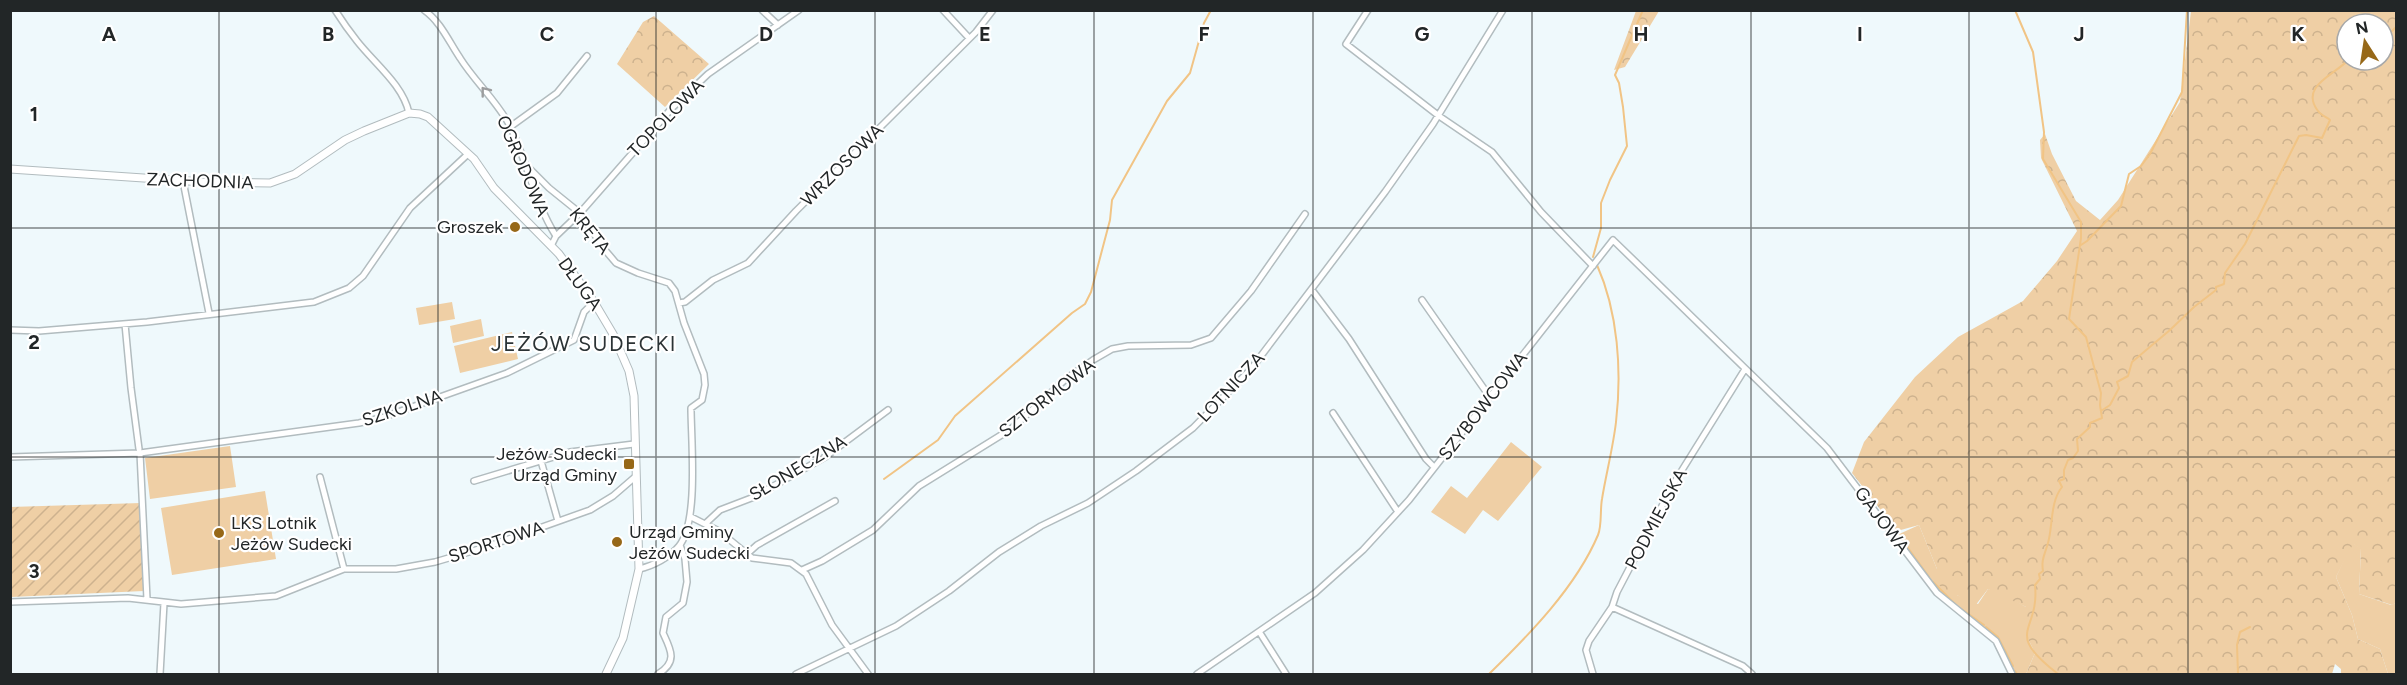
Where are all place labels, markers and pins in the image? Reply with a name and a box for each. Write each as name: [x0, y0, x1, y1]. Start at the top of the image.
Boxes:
place label: Groszek: [437, 216, 503, 238]
marker: Groszek: [508, 220, 522, 234]
place label: Jeżów Sudecki Urząd Gminy: [496, 443, 618, 486]
marker: Jeżów Sudecki Urząd Gminy: [622, 457, 636, 471]
place label: LKS Lotnik Jeżów Sudecki: [231, 512, 352, 555]
place label: Urząd Gminy Jeżów Sudecki: [629, 521, 750, 564]
marker: LKS Lotnik Jeżów Sudecki: [212, 526, 226, 540]
marker: Urząd Gminy Jeżów Sudecki: [610, 535, 624, 549]

